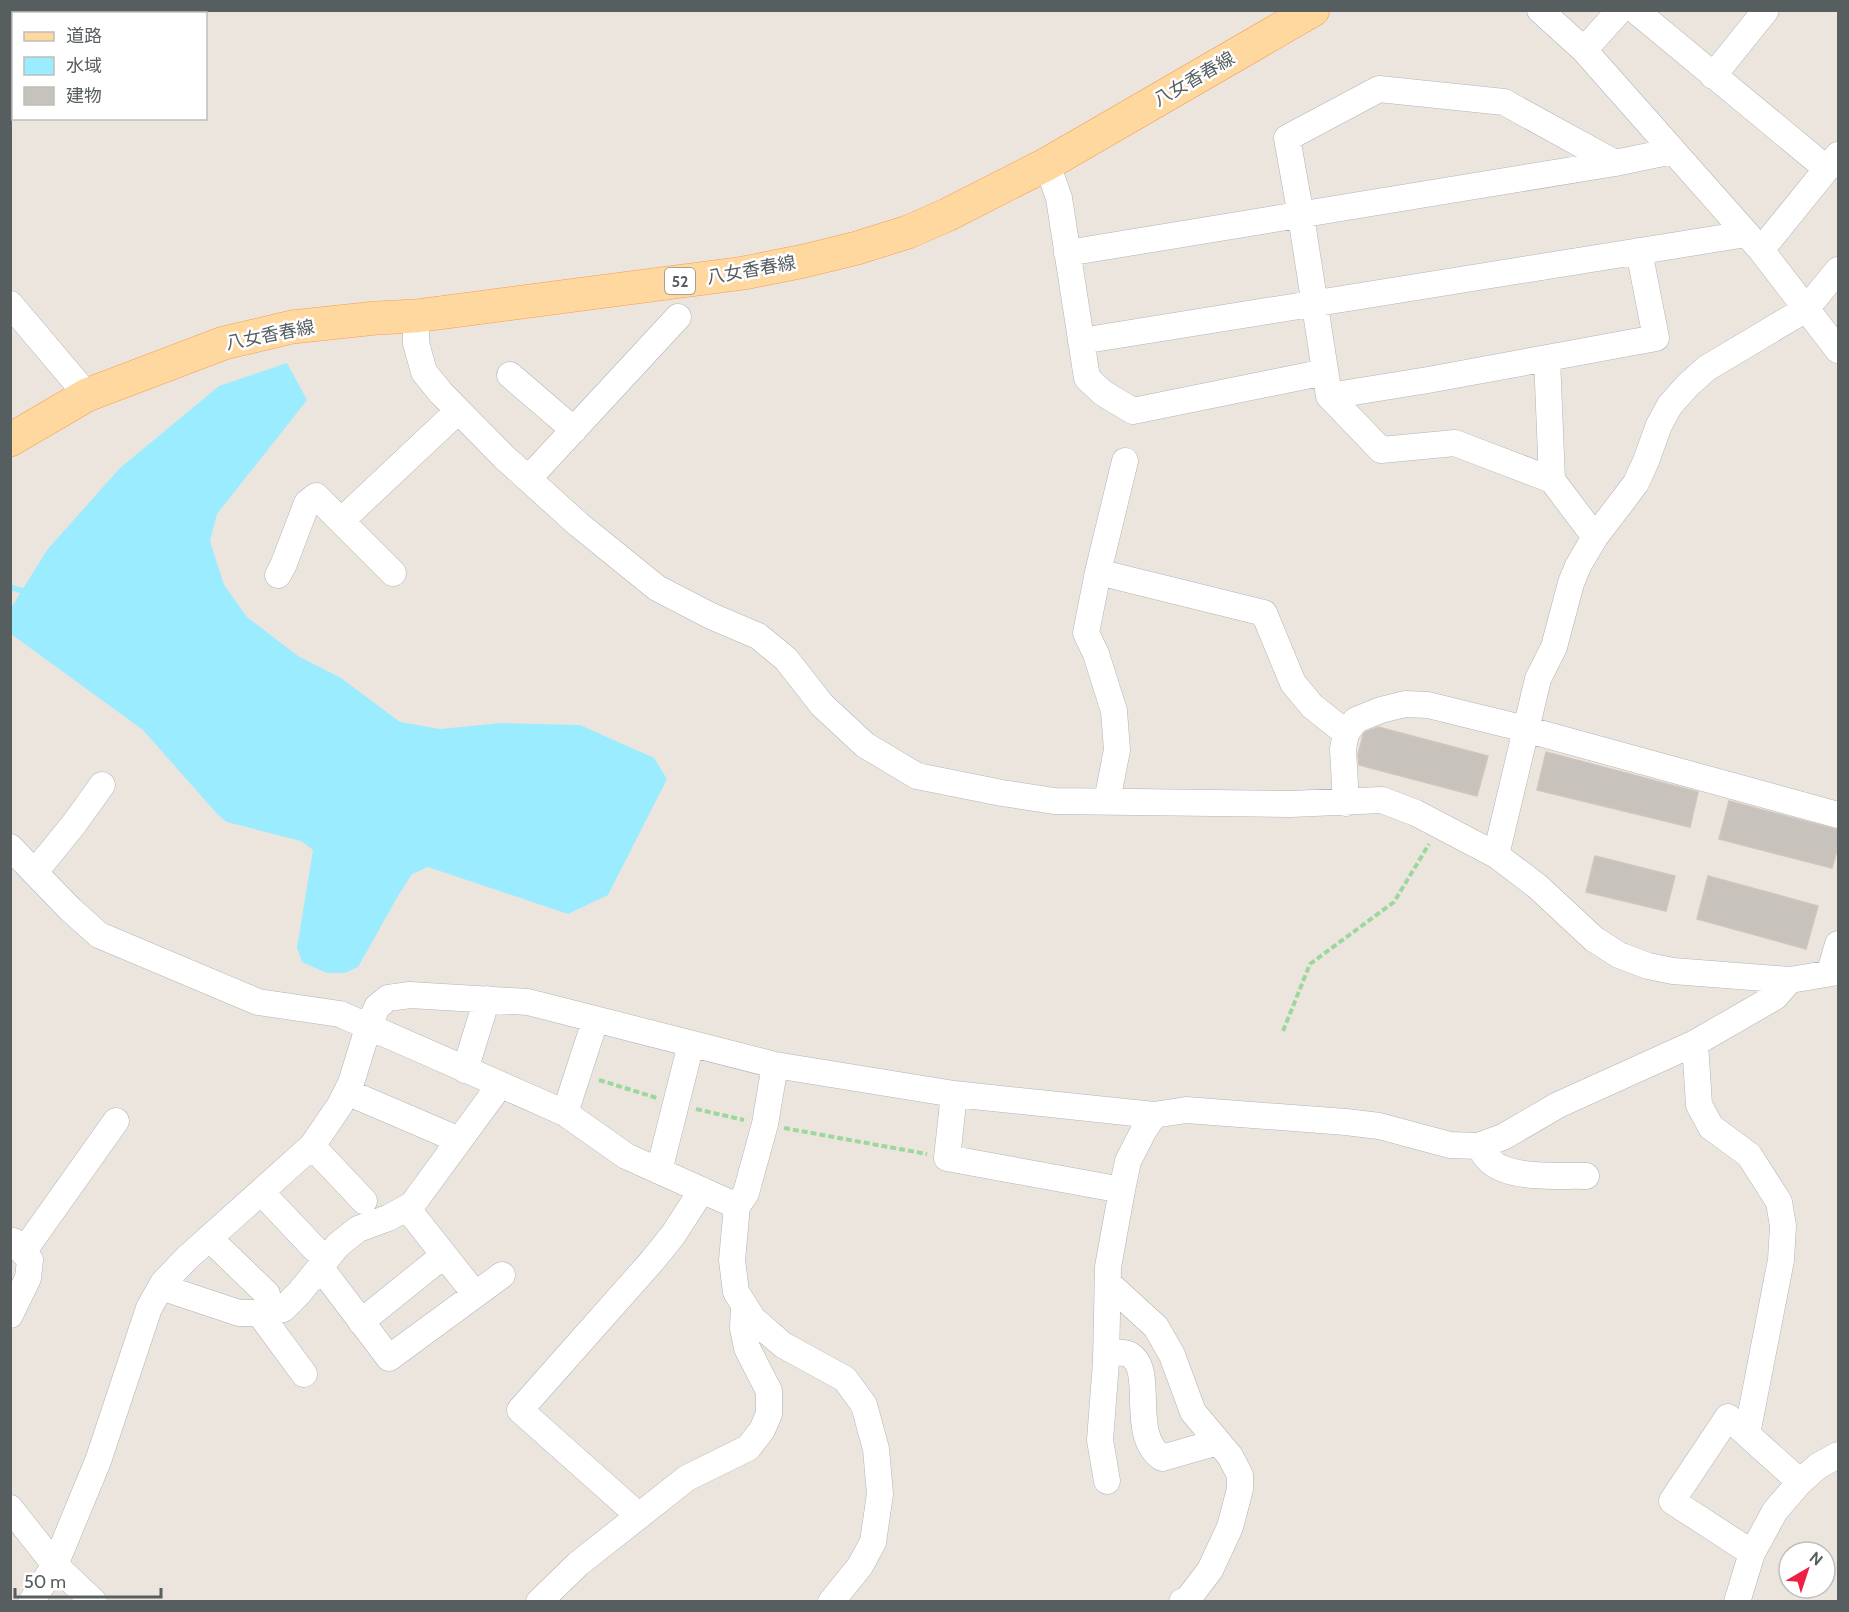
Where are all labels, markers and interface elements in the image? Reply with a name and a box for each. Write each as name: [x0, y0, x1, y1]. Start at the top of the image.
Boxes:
legend: [12, 12, 207, 120]
text: 道路: [66, 25, 102, 47]
street label: 八女香春線: [1150, 47, 1238, 111]
text: 水域: [66, 55, 102, 77]
text: 建物: [66, 85, 102, 107]
street label: 八女香春線: [705, 251, 797, 289]
road number: 52: [665, 268, 695, 294]
street label: 八女香春線: [224, 316, 316, 354]
north arrow: [1777, 1540, 1837, 1600]
text: N: [1806, 1548, 1826, 1570]
scale bar: [15, 1561, 160, 1599]
text: 50 m: [24, 1571, 66, 1593]

